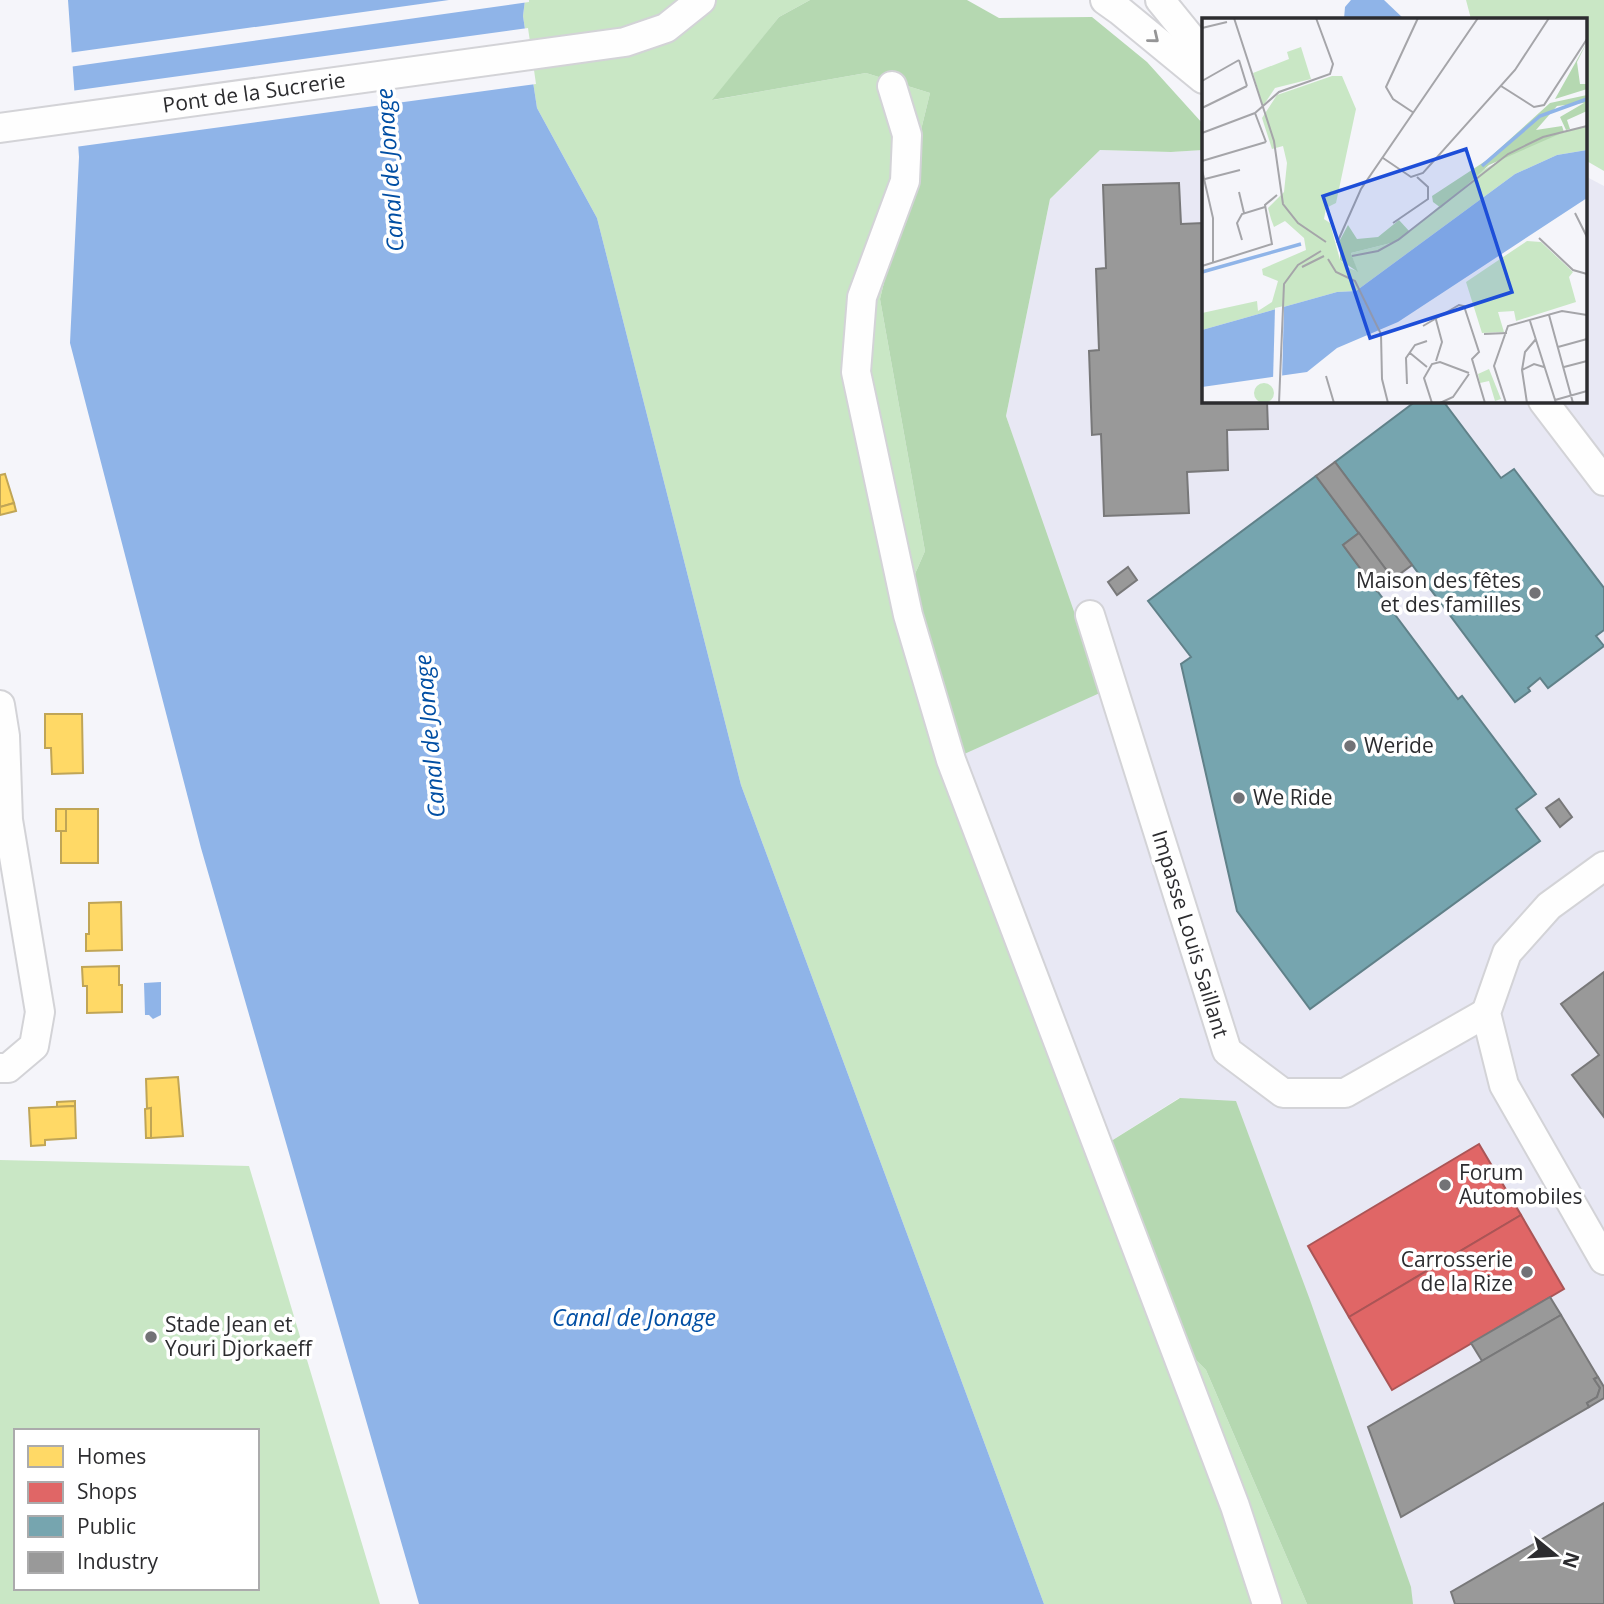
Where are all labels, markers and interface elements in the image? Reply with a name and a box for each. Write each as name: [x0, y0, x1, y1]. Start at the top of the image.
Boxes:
inset map: [1202, 18, 1586, 402]
one-way arrow: [1147, 30, 1159, 43]
street label: Pont de la Sucrerie: [161, 65, 347, 119]
water label: Canal de Jonage: [367, 87, 411, 253]
place label: Maison des fêtes et des familles: [1356, 566, 1521, 618]
marker: Maison des fêtes et des familles: [1527, 585, 1543, 601]
water label: Canal de Jonage: [406, 653, 452, 819]
place label: Weride: [1364, 731, 1434, 759]
marker: Weride: [1342, 738, 1358, 754]
place label: We Ride: [1253, 783, 1333, 811]
marker: We Ride: [1231, 790, 1247, 806]
street label: Impasse Louis Saillant: [1146, 827, 1236, 1041]
place label: Forum Automobiles: [1459, 1158, 1583, 1210]
marker: Forum Automobiles: [1437, 1177, 1453, 1193]
place label: Carrosserie de la Rize: [1401, 1245, 1513, 1297]
marker: Carrosserie de la Rize: [1519, 1264, 1535, 1280]
water label: Canal de Jonage: [552, 1301, 716, 1333]
place label: Stade Jean et Youri Djorkaeff: [165, 1310, 314, 1362]
marker: Stade Jean et Youri Djorkaeff: [143, 1329, 159, 1345]
legend: [14, 1429, 259, 1590]
text: Homes: [77, 1442, 146, 1470]
text: Shops: [77, 1477, 137, 1505]
text: Public: [77, 1512, 136, 1540]
north arrow: [1520, 1520, 1590, 1590]
text: Industry: [77, 1547, 159, 1575]
text: N: [1556, 1549, 1586, 1572]

